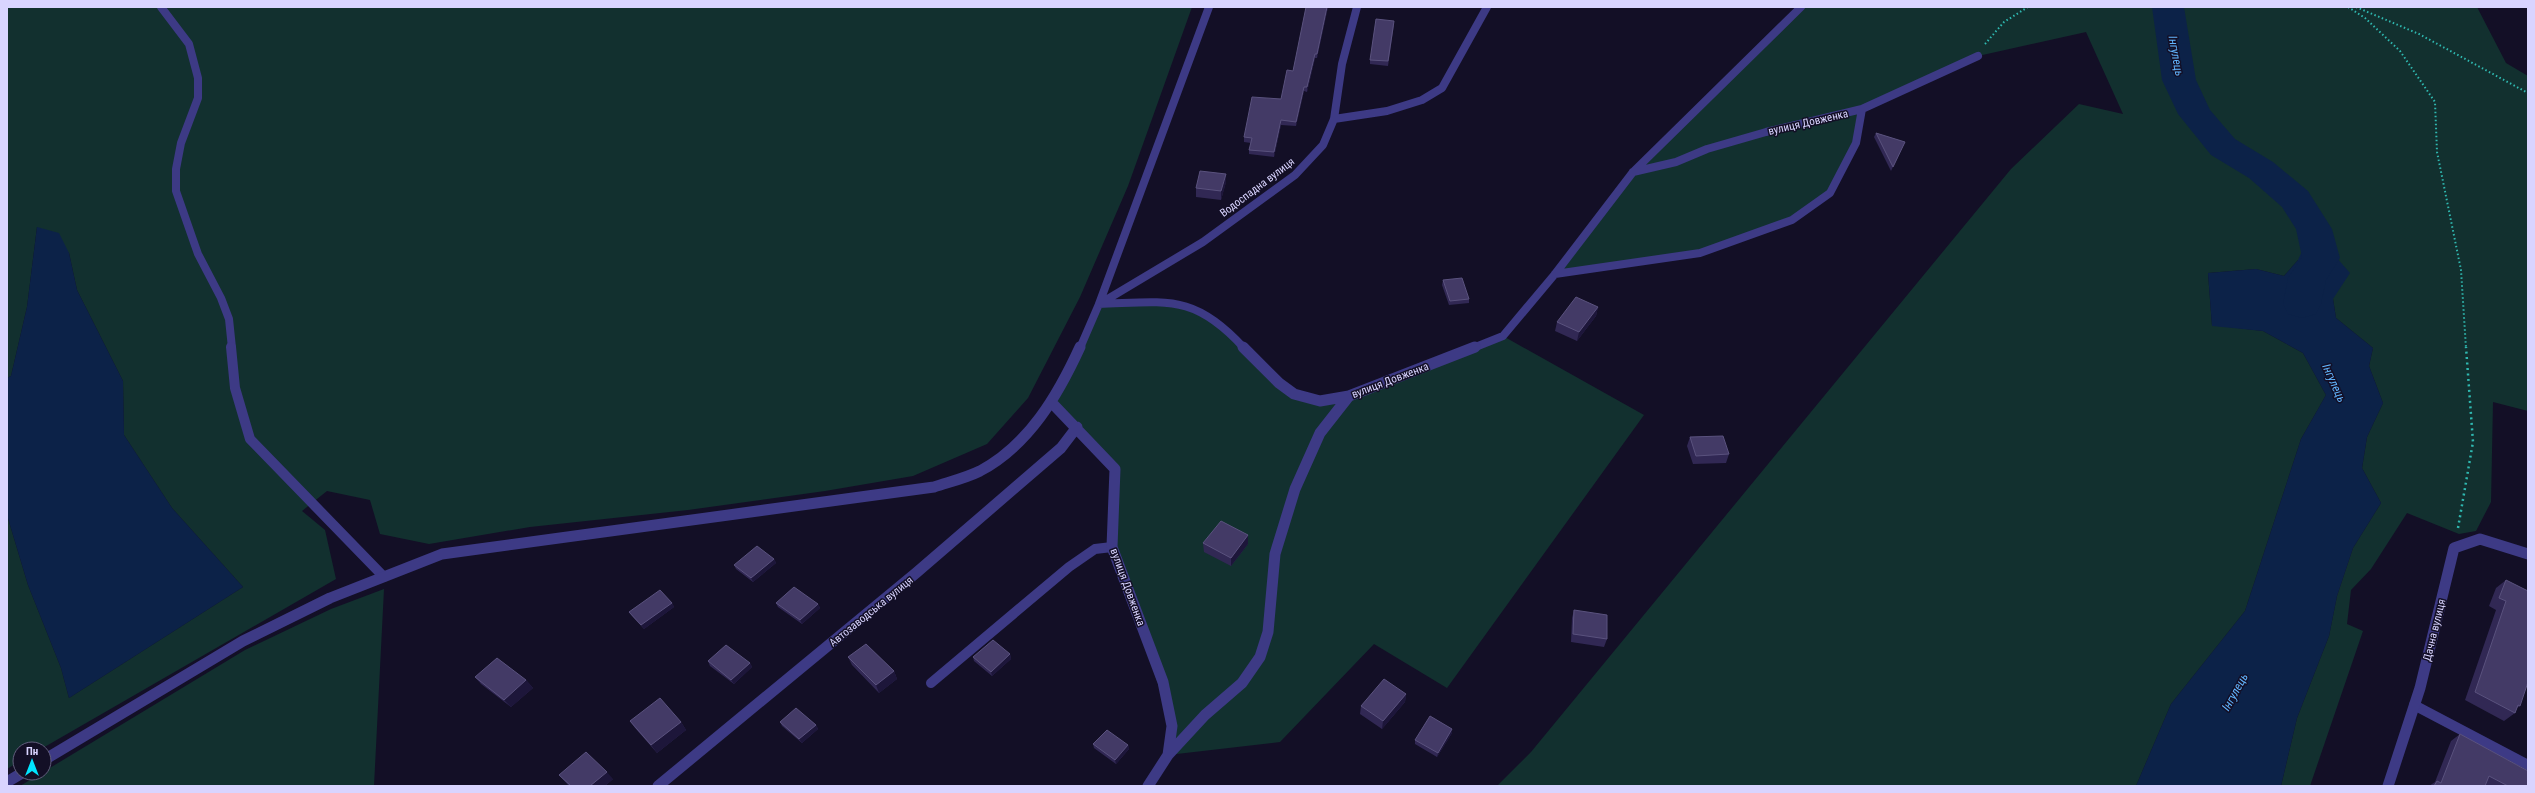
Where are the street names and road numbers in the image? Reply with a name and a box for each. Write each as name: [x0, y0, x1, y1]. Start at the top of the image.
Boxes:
street label: вулиця Довженка: [1767, 107, 1849, 138]
street label: Водоспадна вулиця: [1217, 155, 1297, 220]
street label: вулиця Довженка: [1350, 360, 1431, 401]
street label: вулиця Довженка: [1107, 547, 1148, 628]
street label: Автозаводська вулиця: [827, 574, 916, 649]
street label: Дачна вулиця: [2421, 598, 2448, 662]

